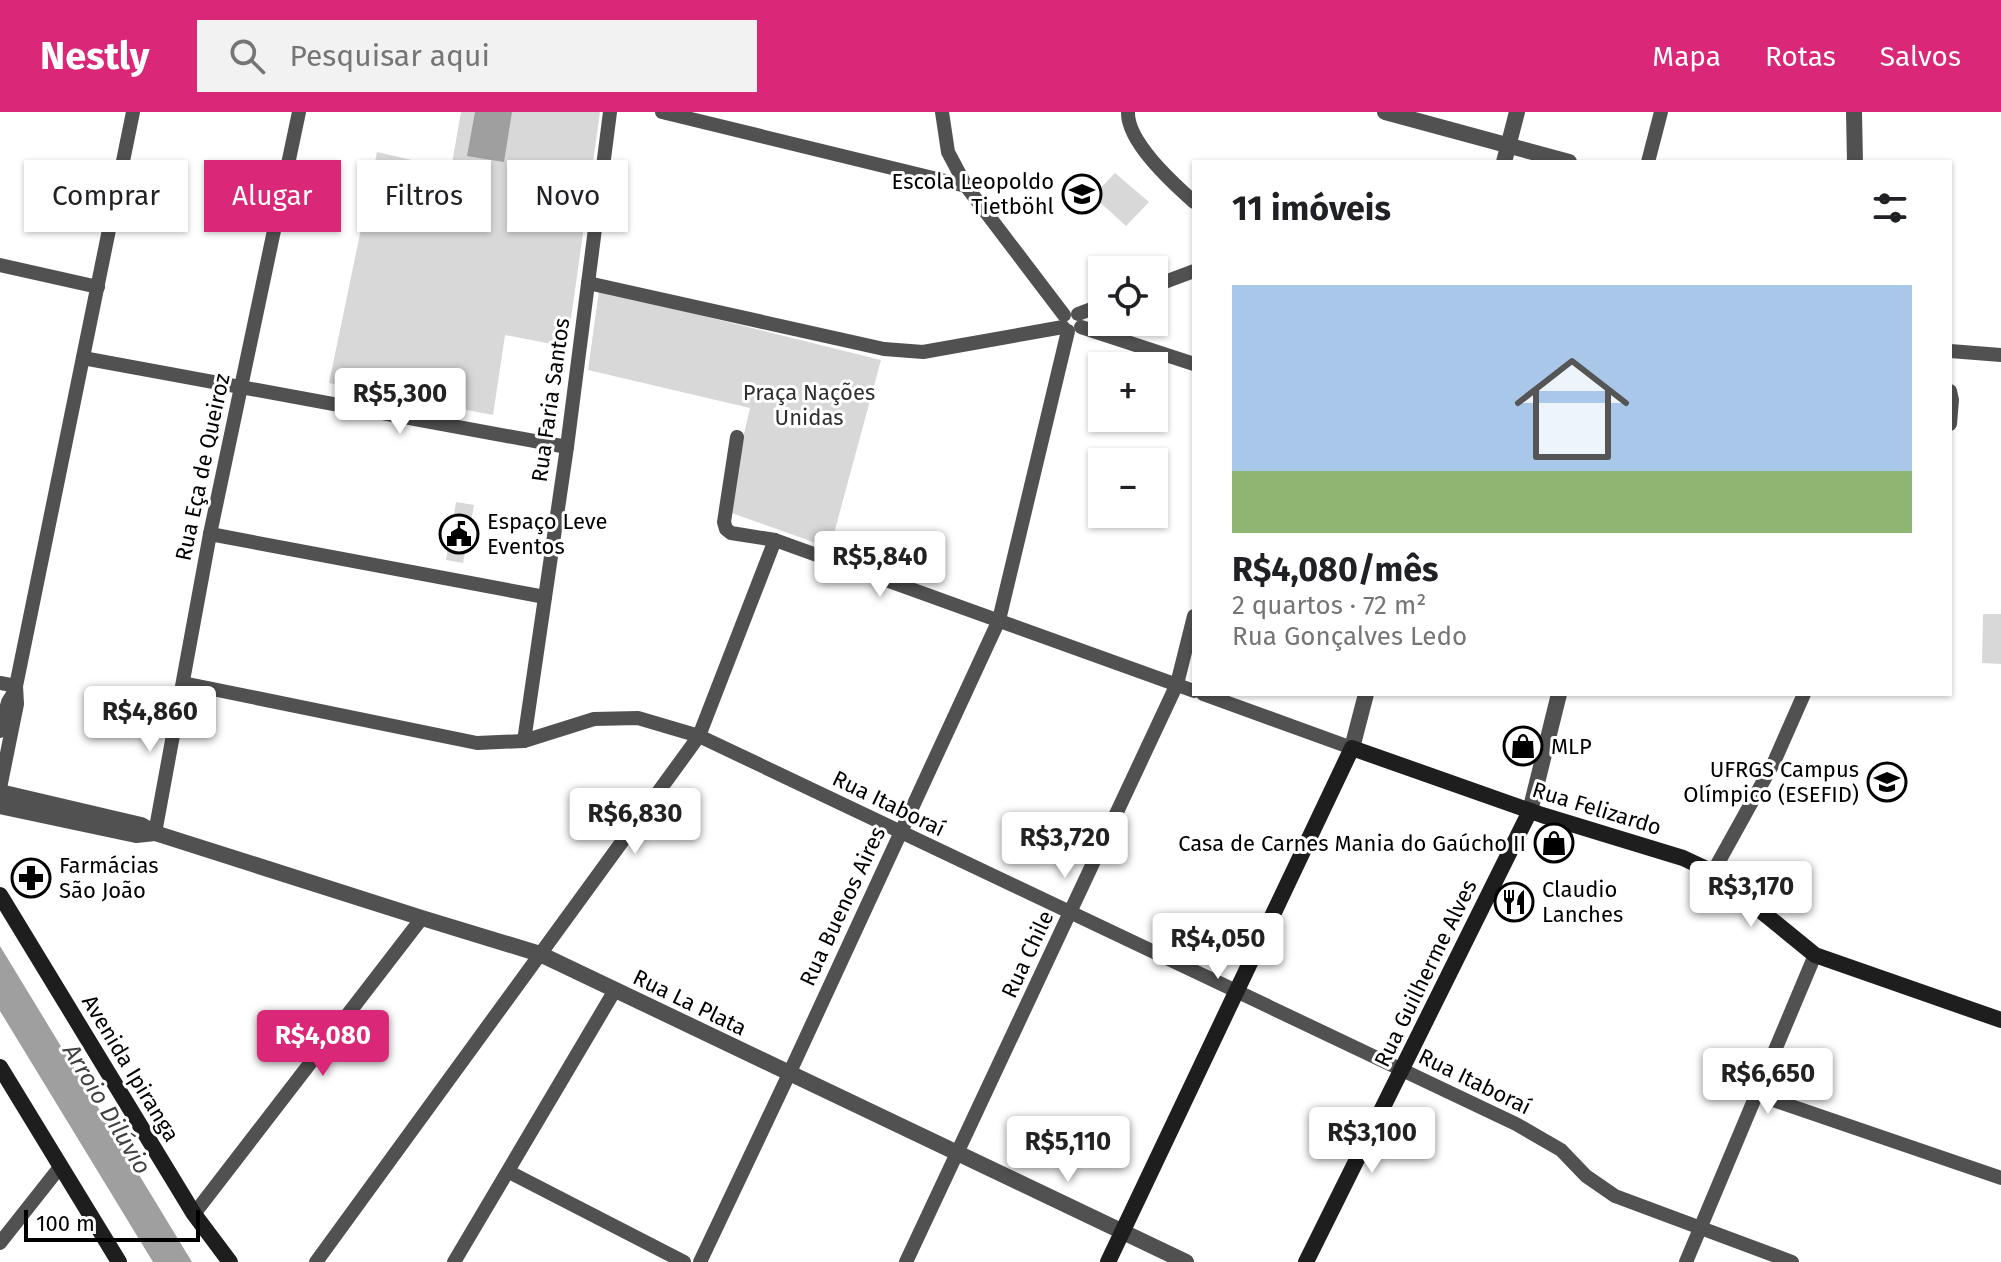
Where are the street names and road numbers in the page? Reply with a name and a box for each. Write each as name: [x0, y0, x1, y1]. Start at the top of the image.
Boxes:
street label: Rua Faria Santos: [526, 316, 575, 484]
street label: Rua Eça de Queiroz: [169, 371, 236, 563]
street label: Rua Itaboraí: [828, 765, 950, 842]
street label: Rua Felizardo: [1529, 776, 1665, 841]
street label: Rua Buenos Aires: [794, 822, 891, 990]
street label: Rua Guilherme Alves: [1368, 875, 1483, 1071]
street label: Rua Chile: [995, 906, 1059, 1002]
street label: Rua La Plata: [629, 963, 751, 1042]
street label: Avenida Ipiranga: [76, 990, 185, 1147]
street label: Rua Itaboraí: [1414, 1043, 1536, 1120]

